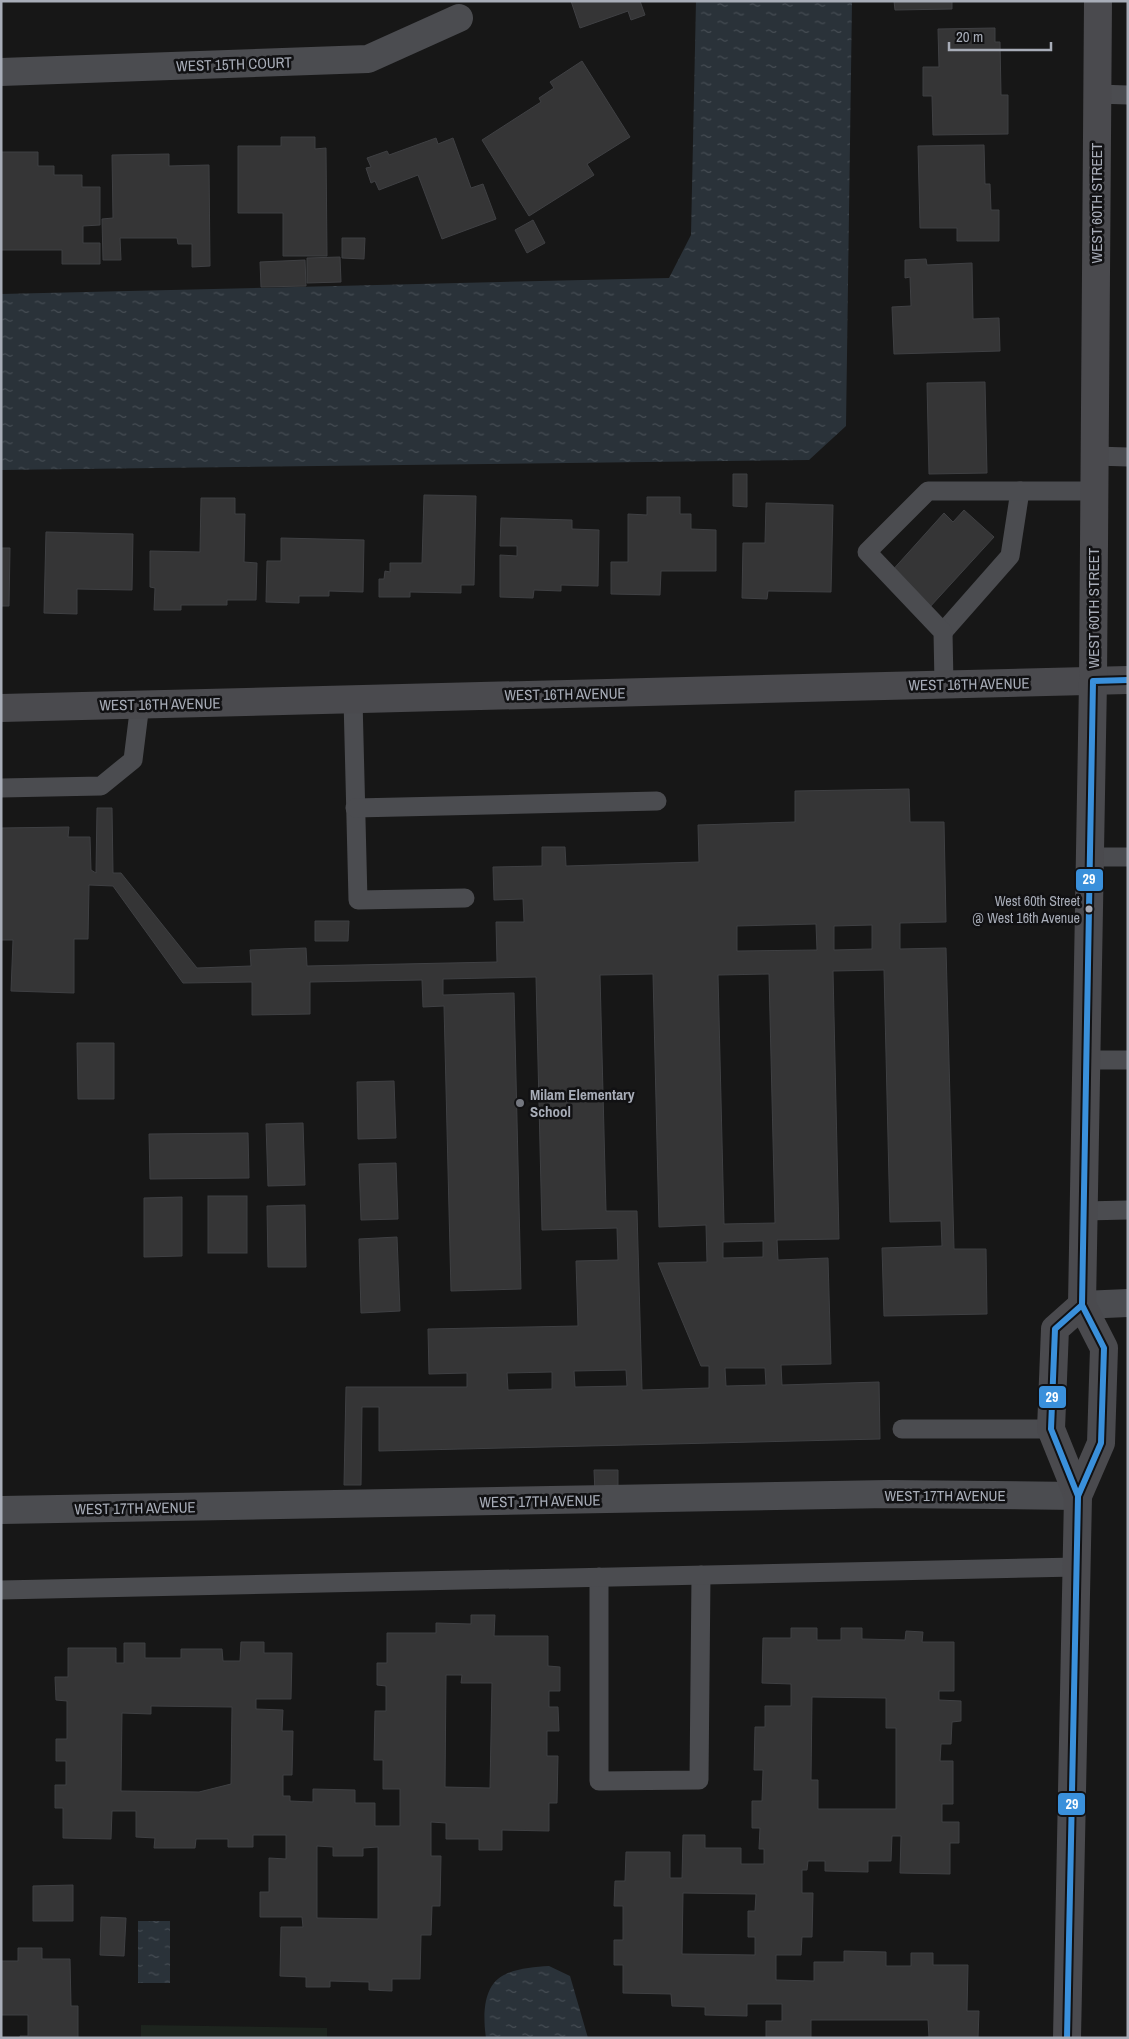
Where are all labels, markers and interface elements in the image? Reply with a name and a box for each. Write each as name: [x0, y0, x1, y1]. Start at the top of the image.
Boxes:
scale bar: [949, 20, 1052, 52]
text: 20 m: [956, 26, 983, 47]
street label: WEST 15TH COURT: [176, 51, 293, 77]
street label: WEST 60TH STREET: [1086, 142, 1107, 263]
street label: WEST 60TH STREET: [1083, 547, 1104, 668]
street label: WEST 16TH AVENUE: [908, 672, 1030, 696]
street label: WEST 16TH AVENUE: [504, 682, 626, 706]
street label: WEST 16TH AVENUE: [99, 692, 221, 716]
line badge: 29: [1075, 868, 1104, 892]
text: 29: [1083, 870, 1095, 888]
place label: West 60th Street @ West 16th Avenue: [972, 892, 1080, 927]
marker: West 60th Street @ West 16th Avenue: [1084, 904, 1094, 914]
place label: Milam Elementary School: [530, 1084, 635, 1122]
marker: Milam Elementary School: [514, 1097, 526, 1109]
line badge: 29: [1038, 1385, 1067, 1409]
text: 29: [1046, 1388, 1058, 1406]
street label: WEST 17TH AVENUE: [884, 1485, 1006, 1506]
street label: WEST 17TH AVENUE: [479, 1489, 601, 1513]
street label: WEST 17TH AVENUE: [74, 1496, 196, 1520]
line badge: 29: [1057, 1792, 1086, 1816]
text: 29: [1066, 1795, 1078, 1813]

